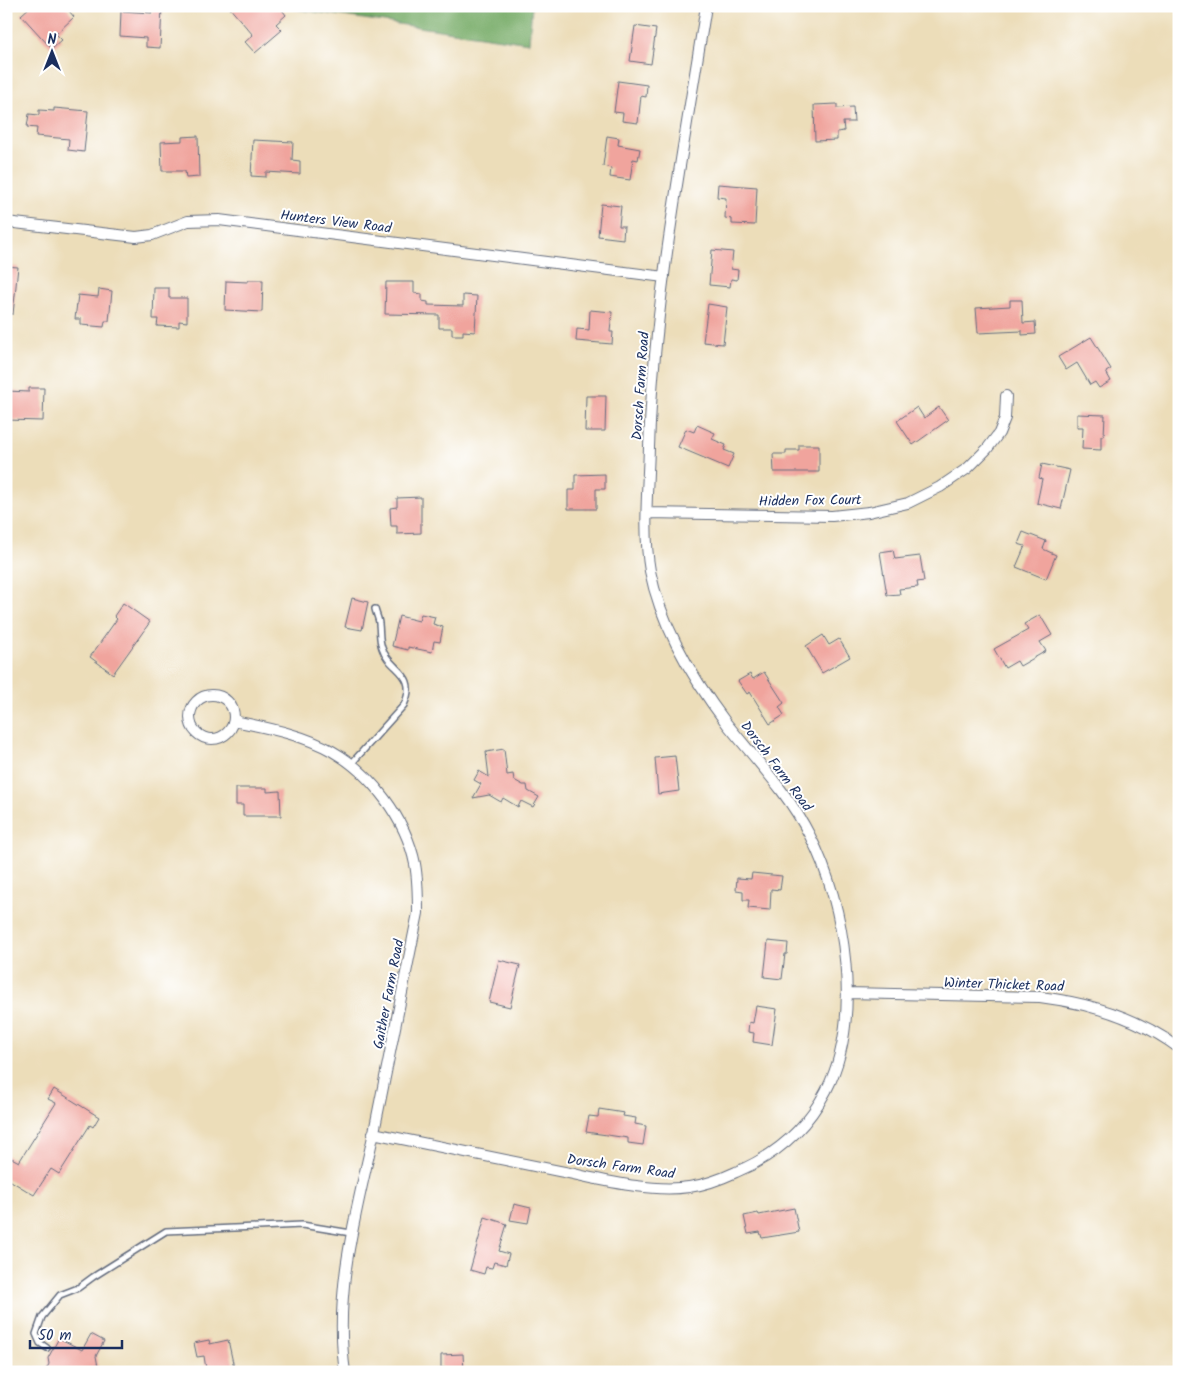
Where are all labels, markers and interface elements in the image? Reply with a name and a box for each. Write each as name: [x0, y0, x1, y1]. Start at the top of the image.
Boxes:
north arrow: [28, 28, 78, 78]
text: N: [48, 29, 57, 51]
street label: Hunters View Road: [279, 204, 394, 240]
street label: Dorsch Farm Road: [626, 330, 656, 441]
street label: Hidden Fox Court: [758, 489, 862, 513]
street label: Dorsch Farm Road: [735, 717, 818, 817]
street label: Gaither Farm Road: [368, 936, 411, 1051]
street label: Winter Thicket Road: [944, 972, 1065, 998]
street label: Dorsch Farm Road: [566, 1149, 677, 1186]
scale bar: [30, 1318, 122, 1350]
text: 50 m: [38, 1324, 72, 1348]

